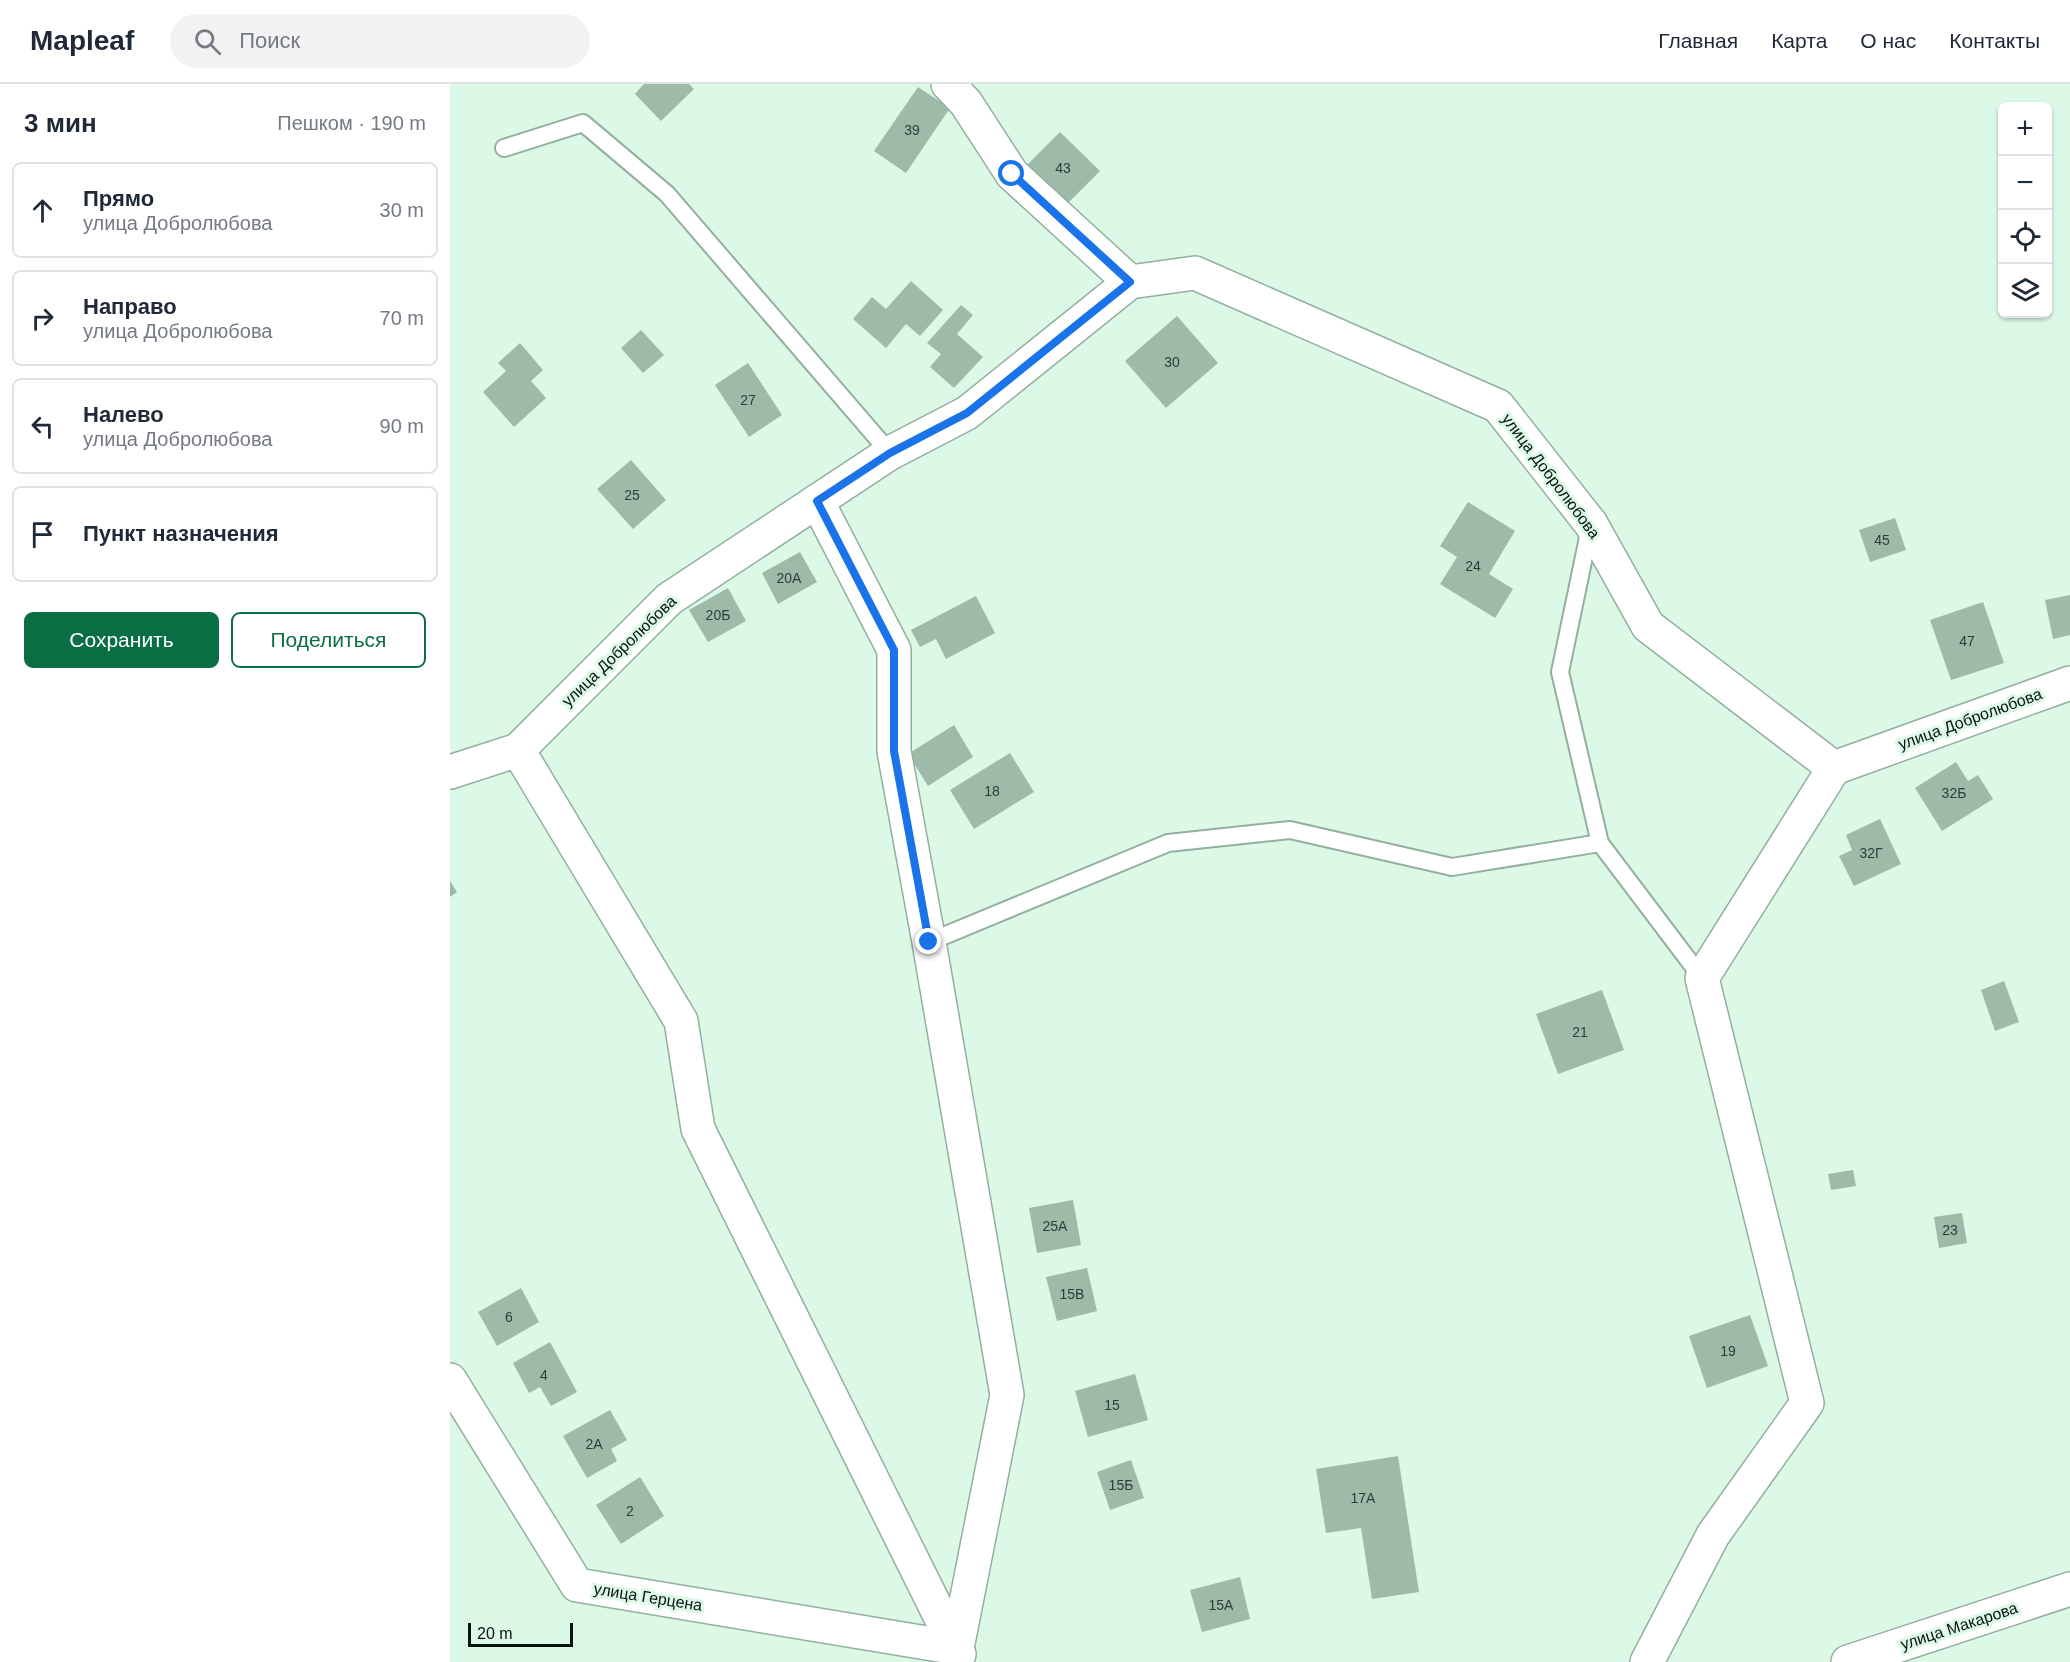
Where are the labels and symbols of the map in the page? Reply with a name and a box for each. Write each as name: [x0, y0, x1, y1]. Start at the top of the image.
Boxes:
house number: 39: [904, 122, 920, 138]
route start: [998, 160, 1024, 186]
house number: 43: [1055, 160, 1071, 176]
house number: 30: [1164, 354, 1180, 370]
house number: 27: [740, 392, 756, 408]
street label: улица Добролюбова: [1499, 410, 1603, 542]
house number: 25: [624, 487, 640, 503]
house number: 45: [1874, 532, 1890, 548]
house number: 24: [1465, 558, 1481, 574]
house number: 20А: [777, 570, 802, 586]
street label: улица Добролюбова: [559, 592, 679, 710]
house number: 20Б: [706, 607, 730, 623]
house number: 47: [1959, 633, 1975, 649]
street label: улица Добролюбова: [1896, 685, 2044, 753]
house number: 18: [984, 783, 1000, 799]
house number: 32Б: [1942, 785, 1966, 801]
house number: 32Г: [1859, 845, 1883, 861]
route end: [915, 928, 941, 954]
house number: 21: [1572, 1024, 1588, 1040]
house number: 25А: [1043, 1218, 1068, 1234]
house number: 23: [1942, 1222, 1958, 1238]
house number: 15В: [1060, 1286, 1084, 1302]
house number: 6: [505, 1309, 513, 1325]
house number: 19: [1720, 1343, 1736, 1359]
house number: 4: [540, 1367, 548, 1383]
house number: 15: [1104, 1397, 1120, 1413]
house number: 2А: [585, 1436, 603, 1452]
house number: 15Б: [1109, 1477, 1133, 1493]
house number: 17А: [1351, 1490, 1376, 1506]
house number: 2: [626, 1503, 634, 1519]
street label: улица Герцена: [593, 1580, 703, 1614]
house number: 15А: [1209, 1597, 1234, 1613]
street label: улица Макарова: [1898, 1599, 2020, 1653]
scale bar: [468, 1620, 573, 1648]

